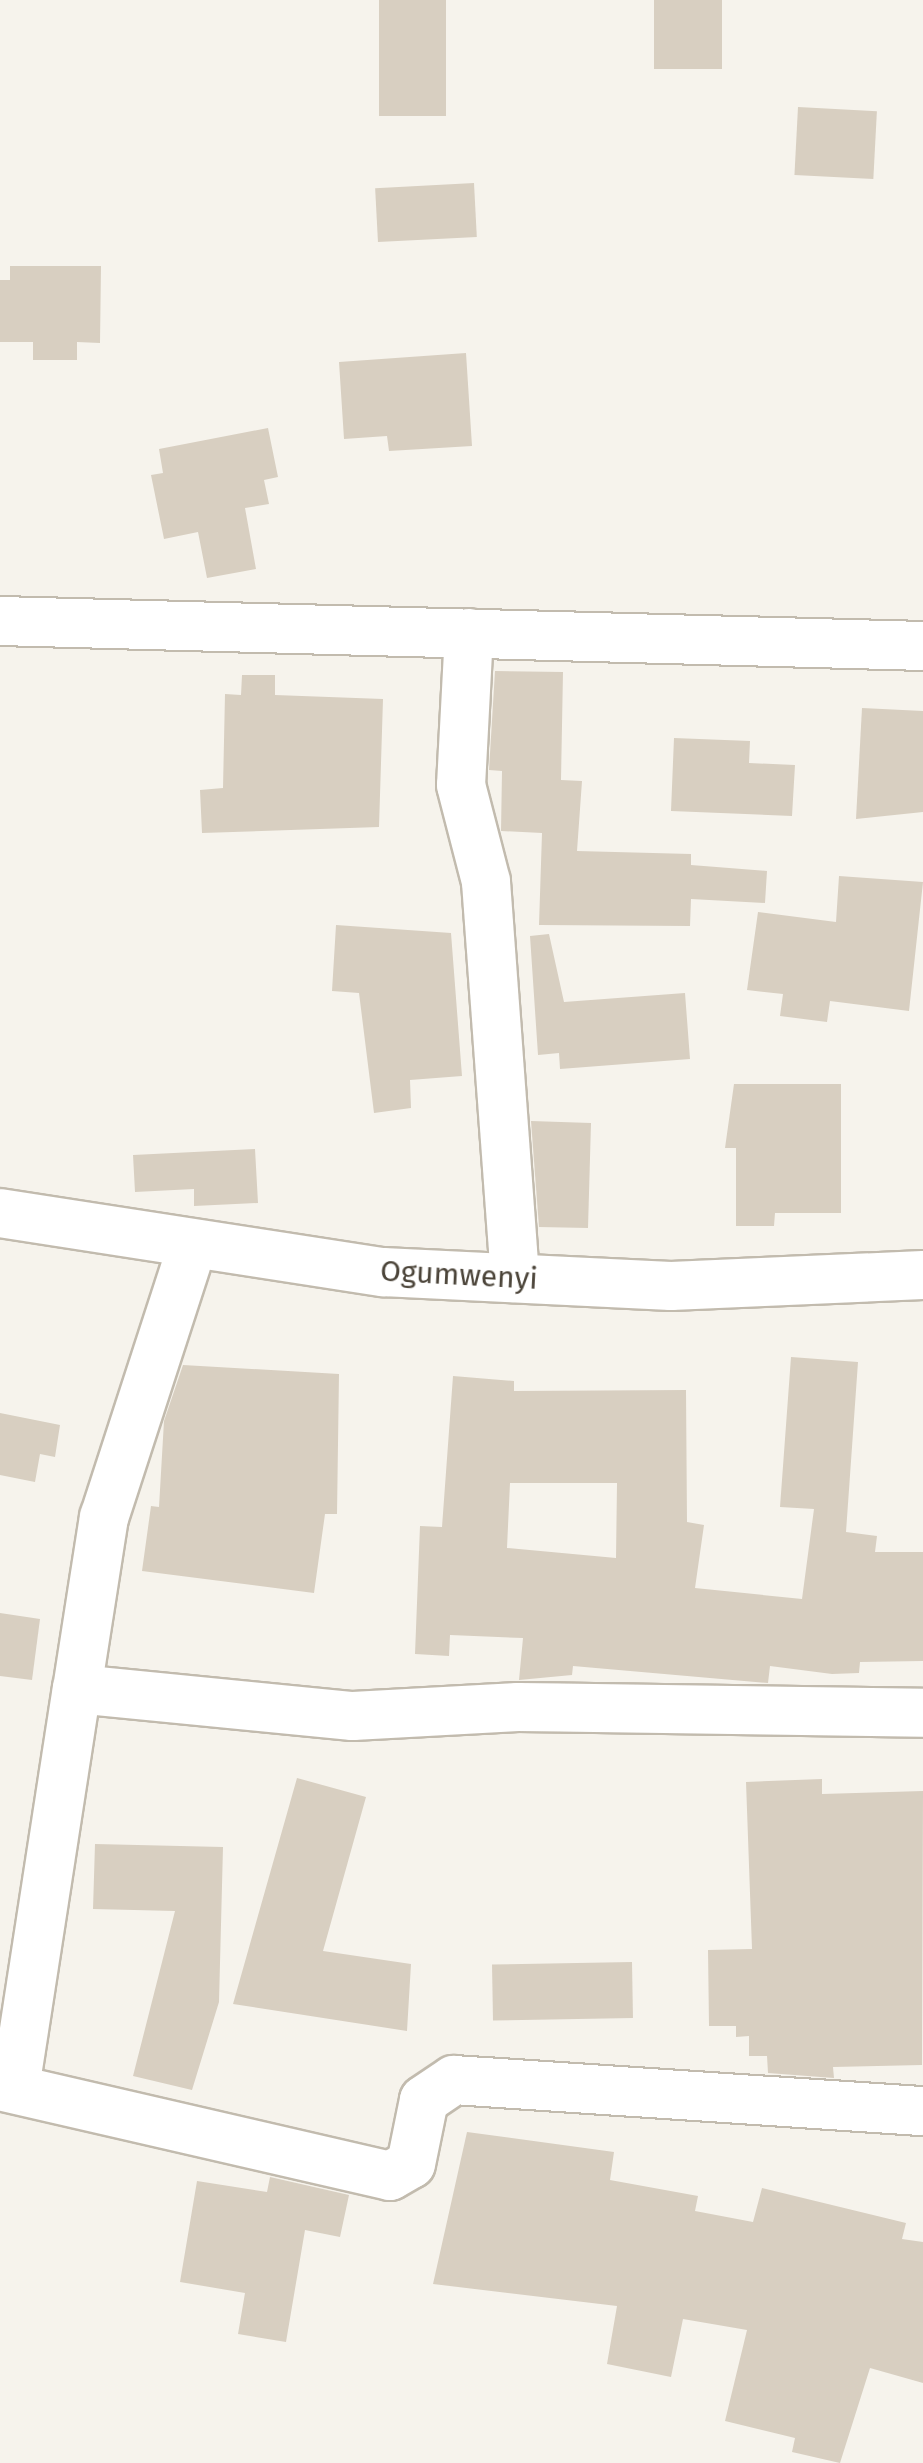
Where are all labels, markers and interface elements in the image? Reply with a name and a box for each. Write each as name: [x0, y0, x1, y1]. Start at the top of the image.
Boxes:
street label: Ogumwenyi: [379, 1253, 539, 1297]

